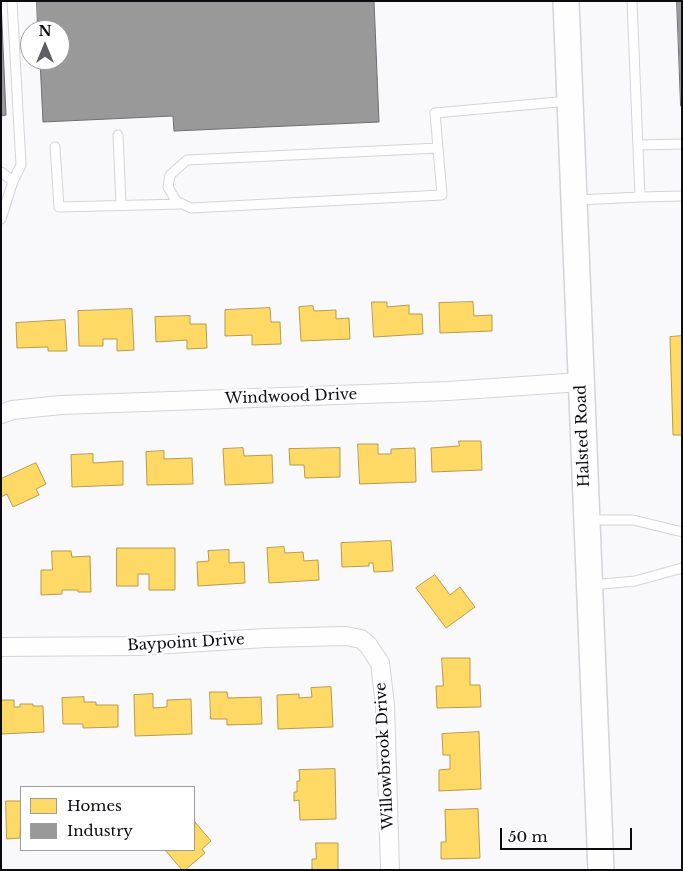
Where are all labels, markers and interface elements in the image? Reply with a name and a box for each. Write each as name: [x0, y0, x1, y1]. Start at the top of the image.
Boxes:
north arrow: [20, 20, 70, 70]
text: N: [38, 22, 52, 40]
street label: Halsted Road: [572, 384, 594, 488]
street label: Windwood Drive: [225, 386, 357, 408]
street label: Baypoint Drive: [127, 631, 245, 655]
street label: Willowbrook Drive: [372, 682, 398, 830]
legend: [20, 786, 195, 851]
text: Homes: [67, 796, 122, 815]
scale bar: [503, 818, 636, 850]
text: Industry: [67, 821, 133, 840]
text: 50 m: [508, 827, 548, 846]

